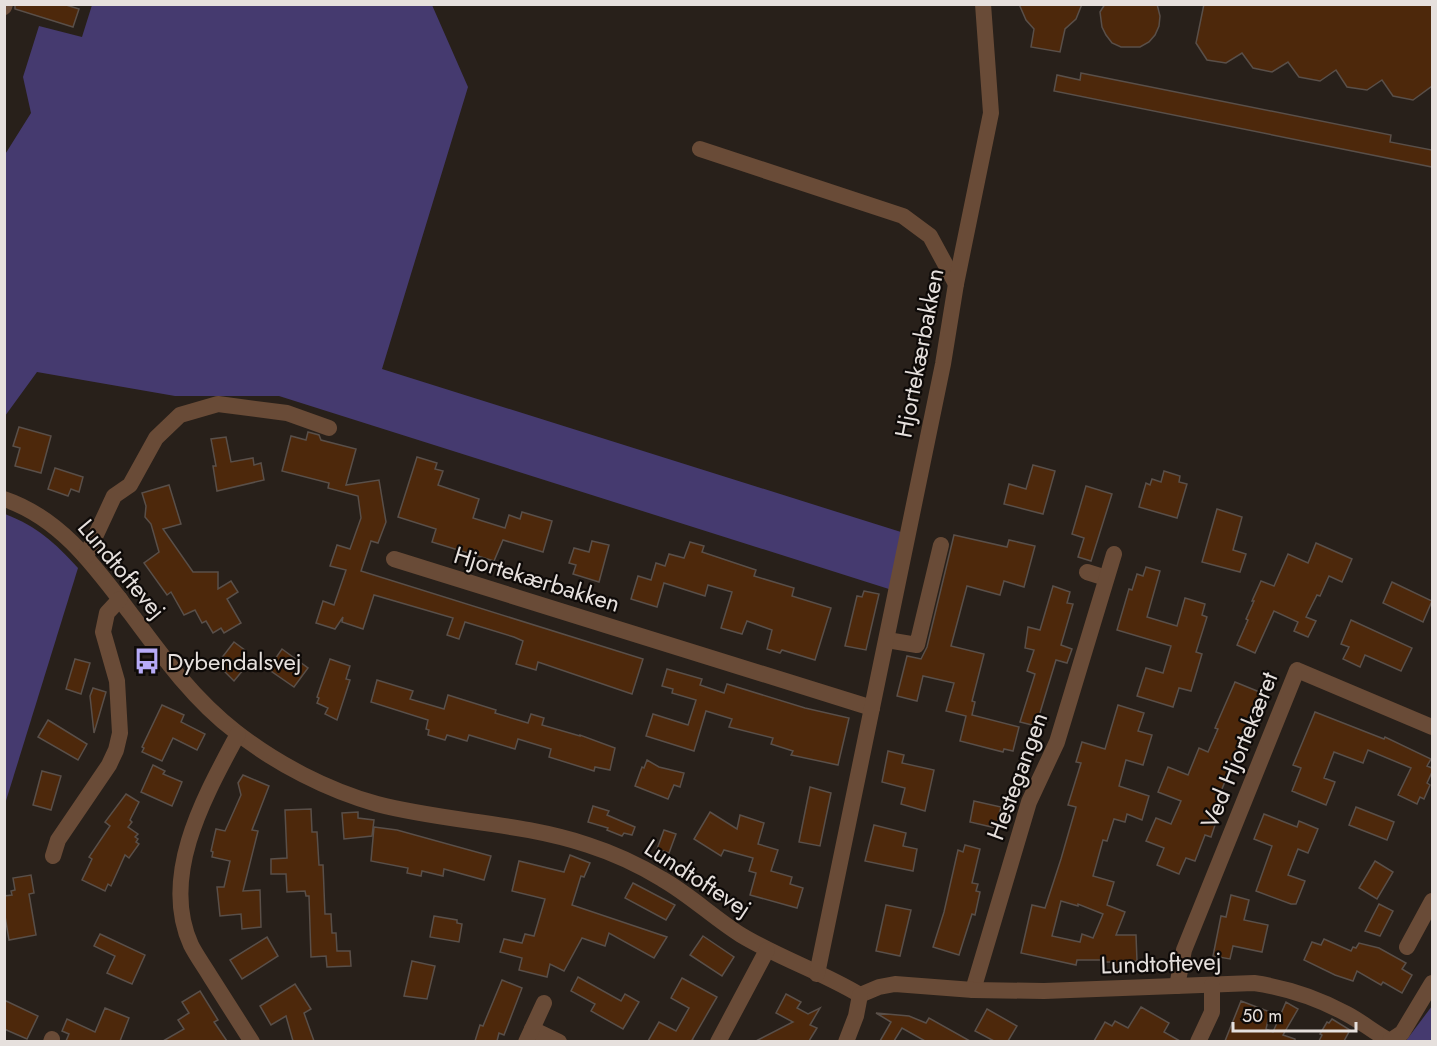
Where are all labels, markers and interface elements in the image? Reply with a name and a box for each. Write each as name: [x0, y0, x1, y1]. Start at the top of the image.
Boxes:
street label: Hjortekærbakken: [885, 265, 953, 441]
street label: Lundtoftevej: [70, 511, 174, 627]
street label: Hjortekærbakken: [450, 537, 624, 621]
place label: Dybendalsvej: [167, 644, 302, 679]
bus stop icon: Dybendalsvej: [132, 646, 162, 676]
street label: Ved Hjortekæret: [1192, 666, 1286, 834]
street label: Hestegangen: [978, 707, 1056, 845]
street label: Lundtoftevej: [638, 830, 758, 926]
street label: Lundtoftevej: [1100, 943, 1222, 983]
scale bar: [1233, 995, 1356, 1033]
text: 50 m: [1242, 1003, 1282, 1029]

